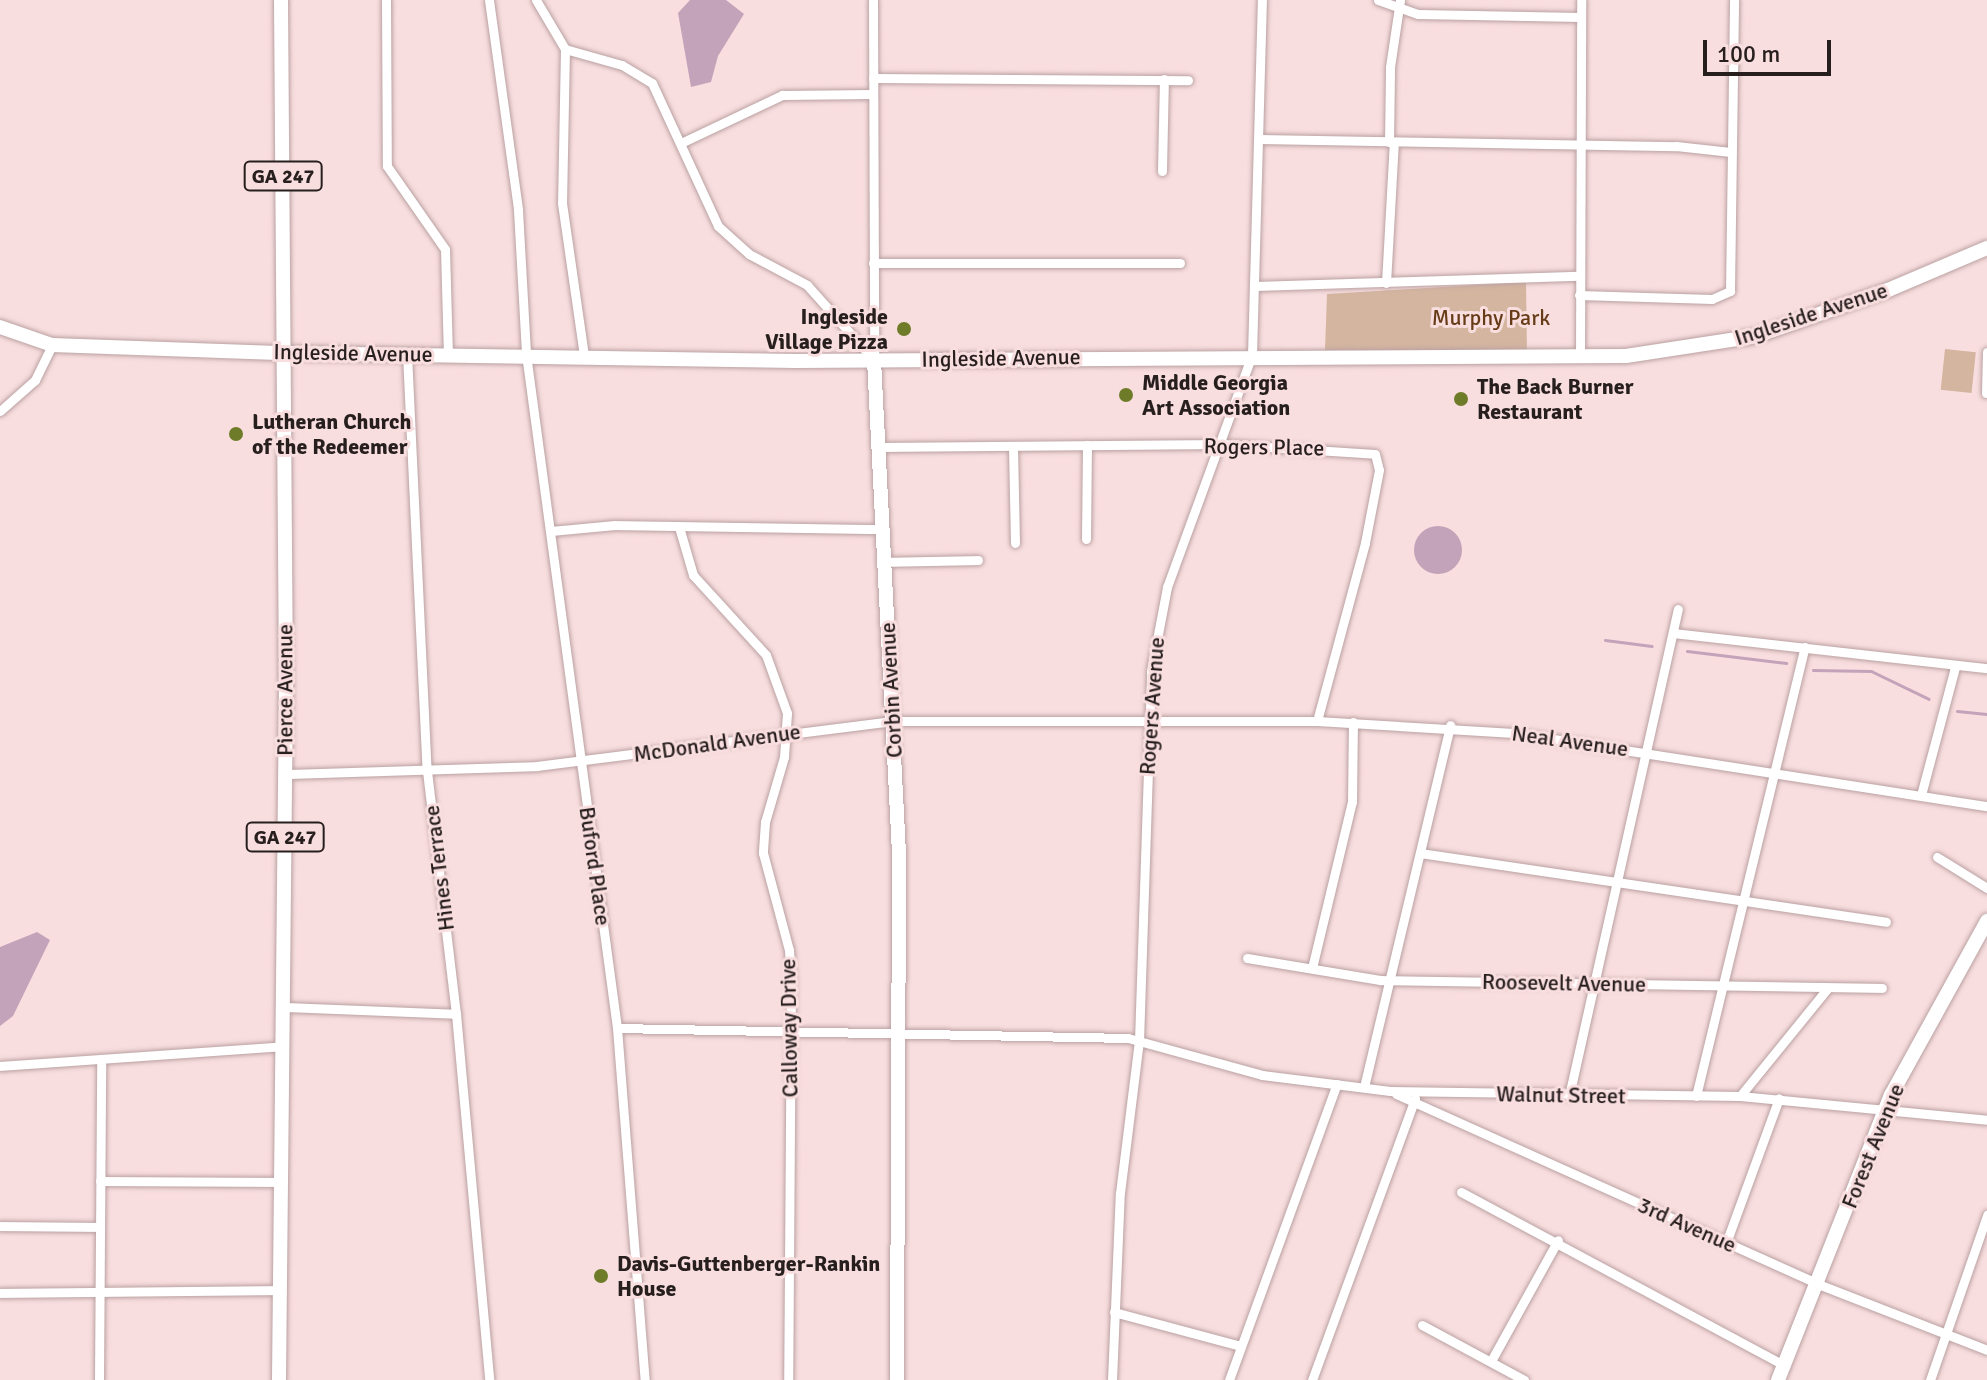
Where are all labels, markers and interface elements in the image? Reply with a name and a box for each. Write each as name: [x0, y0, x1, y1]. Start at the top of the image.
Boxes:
scale bar: [1707, 24, 1835, 74]
text: 100 m: [1717, 39, 1780, 69]
road number: GA 247: [243, 160, 323, 192]
street label: Ingleside Avenue: [1731, 277, 1891, 351]
place label: Ingleside Village Pizza: [765, 303, 888, 354]
park label: Murphy Park: [1432, 305, 1550, 331]
marker: Ingleside Village Pizza: [895, 320, 913, 338]
street label: Ingleside Avenue: [273, 338, 433, 368]
street label: Ingleside Avenue: [921, 343, 1081, 373]
place label: Middle Georgia Art Association: [1142, 369, 1290, 420]
place label: The Back Burner Restaurant: [1477, 373, 1633, 424]
marker: Middle Georgia Art Association: [1117, 386, 1135, 404]
marker: The Back Burner Restaurant: [1452, 390, 1470, 408]
place label: Lutheran Church of the Redeemer: [252, 408, 411, 460]
marker: Lutheran Church of the Redeemer: [227, 425, 245, 443]
street label: Rogers Place: [1203, 433, 1325, 461]
street label: Corbin Avenue: [874, 621, 908, 759]
street label: Pierce Avenue: [272, 624, 298, 756]
street label: Rogers Avenue: [1134, 636, 1170, 776]
street label: McDonald Avenue: [632, 718, 802, 768]
street label: Neal Avenue: [1510, 720, 1630, 762]
street label: Hines Terrace: [418, 804, 460, 932]
street label: Buford Place: [574, 805, 616, 927]
road number: GA 247: [245, 821, 325, 853]
street label: Calloway Drive: [775, 958, 803, 1098]
street label: Roosevelt Avenue: [1482, 968, 1646, 998]
street label: Forest Avenue: [1836, 1080, 1910, 1212]
street label: Walnut Street: [1496, 1081, 1626, 1109]
street label: 3rd Avenue: [1634, 1192, 1740, 1258]
place label: Davis-Guttenberger-Rankin House: [617, 1250, 880, 1302]
marker: Davis-Guttenberger-Rankin House: [592, 1267, 610, 1285]

